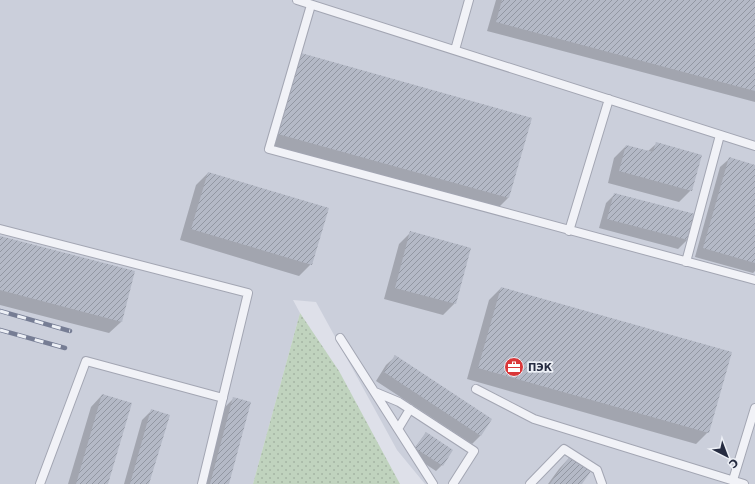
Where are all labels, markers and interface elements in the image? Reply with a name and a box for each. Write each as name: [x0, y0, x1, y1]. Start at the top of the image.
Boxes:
office icon: ПЭК: [503, 356, 525, 378]
place label: ПЭК: [528, 362, 553, 373]
north arrow: [707, 436, 747, 476]
text: С: [726, 456, 741, 471]

